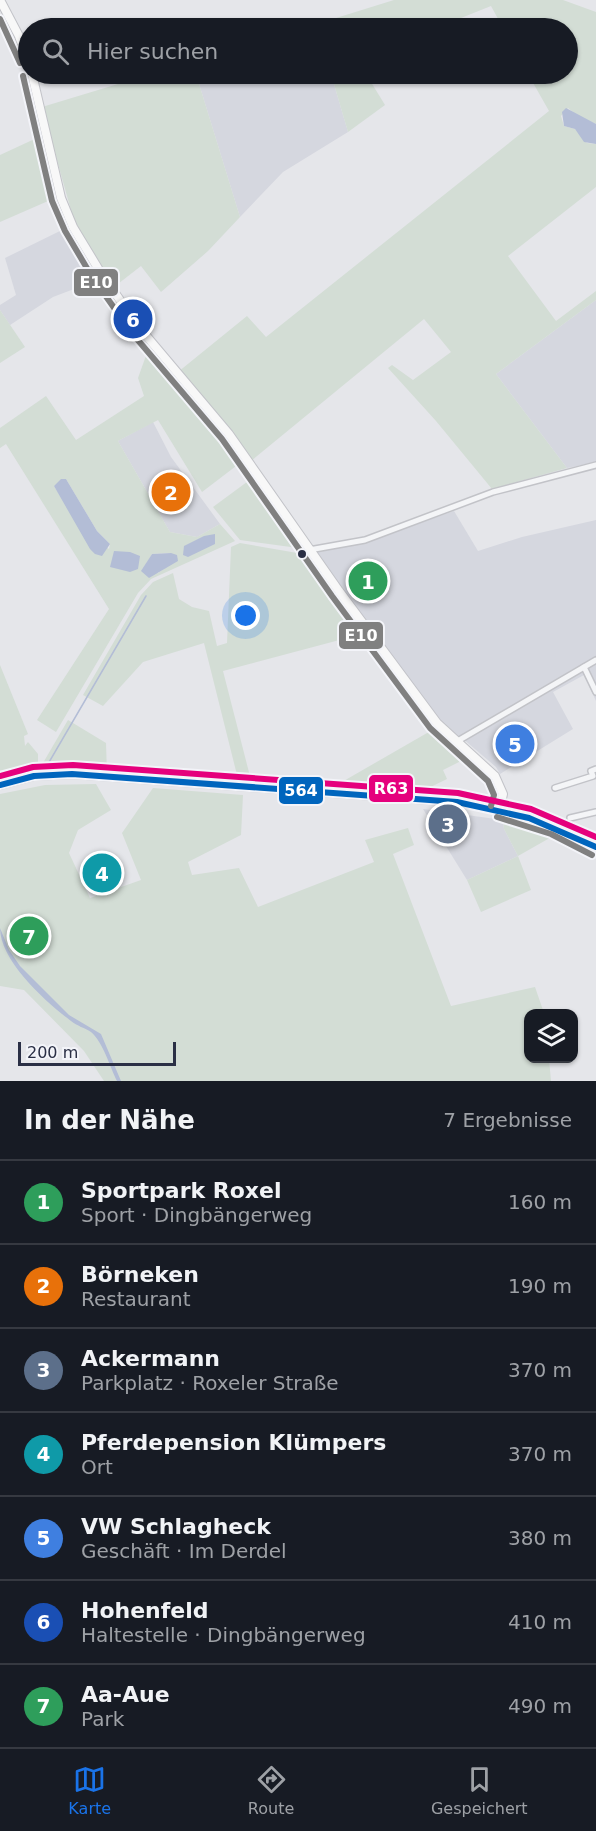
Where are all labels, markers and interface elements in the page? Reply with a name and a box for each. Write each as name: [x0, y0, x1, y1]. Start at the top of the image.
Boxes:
search box: [18, 18, 578, 84]
icon: search: [39, 35, 72, 68]
text: Hier suchen: [87, 39, 218, 64]
line badge: E10: [73, 268, 119, 297]
text: E10: [79, 273, 113, 292]
pin: 6: [114, 296, 152, 342]
pin: 2: [152, 470, 190, 514]
unlabelled marker: [296, 548, 308, 560]
pin: 1: [348, 558, 388, 604]
your location: [231, 601, 260, 630]
line badge: E10: [338, 621, 384, 650]
text: E10: [344, 626, 378, 645]
pin: 5: [496, 722, 534, 766]
line badge: R63: [368, 774, 414, 803]
line badge: 564: [278, 776, 324, 805]
text: R63: [374, 779, 408, 798]
text: 564: [284, 781, 318, 800]
pin: 3: [428, 802, 468, 846]
pin: 4: [82, 850, 122, 896]
pin: 7: [9, 914, 48, 958]
map controls: [524, 1009, 578, 1063]
button: layers: [524, 1009, 578, 1063]
scale bar: [18, 1039, 176, 1066]
text: 200 m: [27, 1043, 78, 1062]
text: In der Nähe: [24, 1105, 195, 1135]
text: 7 Ergebnisse: [443, 1108, 572, 1132]
text: Sportpark Roxel: [81, 1178, 282, 1203]
text: 1: [37, 1190, 50, 1214]
text: 160 m: [508, 1190, 572, 1214]
text: Sport · Dingbängerweg: [81, 1203, 312, 1227]
text: Börneken: [81, 1262, 199, 1287]
text: 2: [37, 1274, 50, 1298]
text: 190 m: [508, 1274, 572, 1298]
text: Restaurant: [81, 1287, 191, 1311]
text: Ackermann: [81, 1346, 220, 1371]
text: 3: [37, 1358, 50, 1382]
text: 370 m: [508, 1358, 572, 1382]
text: Parkplatz · Roxeler Straße: [81, 1371, 339, 1395]
text: Pferdepension Klümpers: [81, 1430, 386, 1455]
text: 4: [37, 1442, 50, 1466]
text: 370 m: [508, 1442, 572, 1466]
text: Ort: [81, 1455, 113, 1479]
text: VW Schlagheck: [81, 1514, 271, 1539]
text: 5: [37, 1526, 50, 1550]
text: 380 m: [508, 1526, 572, 1550]
text: Geschäft · Im Derdel: [81, 1539, 287, 1563]
text: Hohenfeld: [81, 1598, 209, 1623]
text: 6: [37, 1610, 50, 1634]
text: 410 m: [508, 1610, 572, 1634]
text: Haltestelle · Dingbängerweg: [81, 1623, 366, 1647]
text: Aa-Aue: [81, 1682, 170, 1707]
text: 7: [37, 1694, 50, 1718]
text: 490 m: [508, 1694, 572, 1718]
text: Park: [81, 1707, 124, 1731]
tab: Karte: [68, 1763, 111, 1818]
tab: Route: [248, 1763, 294, 1818]
tab: Gespeichert: [431, 1763, 528, 1818]

